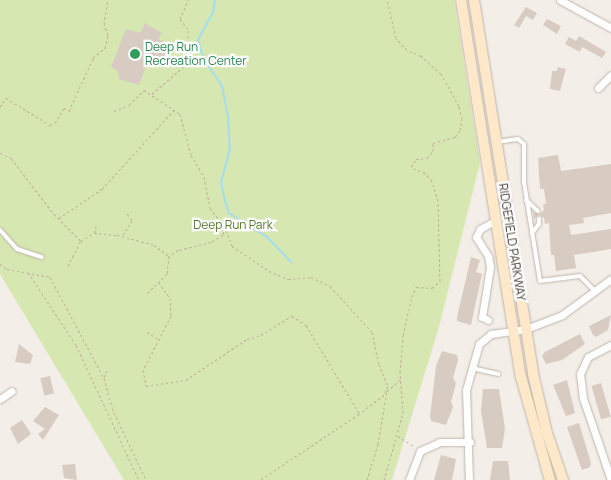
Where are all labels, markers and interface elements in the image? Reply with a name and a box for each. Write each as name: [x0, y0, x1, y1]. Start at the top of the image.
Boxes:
place label: Deep Run Recreation Center: [145, 40, 247, 68]
marker: Deep Run Recreation Center: [129, 48, 141, 60]
street label: RIDGEFIELD PARKWAY: [496, 182, 528, 302]
park label: Deep Run Park: [193, 218, 273, 232]

